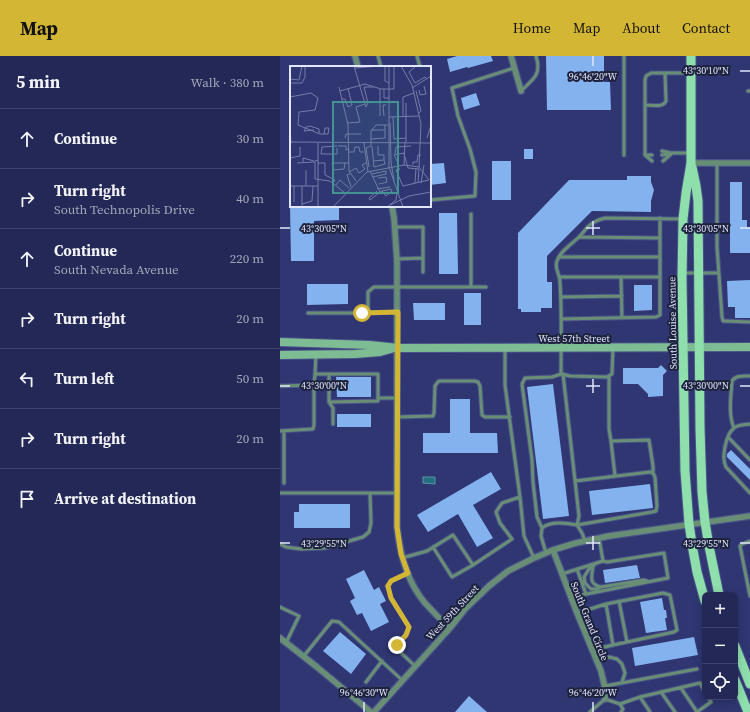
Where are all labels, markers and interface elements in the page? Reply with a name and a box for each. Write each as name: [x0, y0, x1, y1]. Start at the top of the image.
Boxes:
text: Map: [20, 15, 58, 41]
text: Home: [513, 18, 551, 38]
text: Map: [573, 18, 600, 38]
text: About: [622, 18, 660, 38]
text: Contact: [682, 18, 730, 38]
text: 43°30'10"N: [683, 64, 729, 77]
inset map: [290, 66, 431, 207]
text: 5 min: [16, 70, 60, 94]
text: 96°46'20"W: [569, 70, 618, 83]
text: Walk · 380 m: [191, 74, 264, 91]
icon: ahead: [16, 128, 38, 150]
text: Continue: [54, 128, 117, 149]
text: 30 m: [236, 130, 264, 147]
text: Turn right: [54, 180, 126, 201]
icon: right: [16, 188, 38, 210]
text: 40 m: [236, 190, 264, 207]
text: South Technopolis Drive: [54, 201, 195, 218]
text: 43°30'05"N: [301, 222, 347, 235]
text: 43°30'05"N: [683, 222, 729, 235]
text: Continue: [54, 240, 117, 261]
icon: ahead: [16, 248, 38, 270]
text: 220 m: [230, 250, 264, 267]
text: South Nevada Avenue: [54, 261, 179, 278]
street label: South Louise Avenue: [665, 277, 680, 369]
route start: [353, 304, 371, 322]
icon: right: [16, 308, 38, 330]
text: Turn right: [54, 308, 126, 329]
text: 20 m: [236, 310, 264, 327]
street label: West 57th Street: [538, 332, 610, 345]
icon: left: [16, 368, 38, 390]
text: Turn left: [54, 368, 114, 389]
text: 50 m: [236, 370, 264, 387]
text: 43°30'00"N: [301, 379, 347, 392]
text: 43°30'00"N: [683, 379, 729, 392]
icon: right: [16, 428, 38, 450]
text: Turn right: [54, 428, 126, 449]
text: 20 m: [236, 430, 264, 447]
icon: arrive: [16, 488, 38, 510]
text: Arrive at destination: [54, 488, 196, 509]
text: 43°29'55"N: [301, 537, 347, 550]
text: 43°29'55"N: [683, 537, 729, 550]
street label: South Grand Circle: [568, 580, 611, 663]
street label: West 59th Street: [423, 581, 482, 643]
map controls: [702, 592, 738, 700]
button: +: [702, 592, 738, 628]
button: −: [702, 628, 738, 664]
route end: [388, 636, 406, 654]
button: locate: [702, 664, 738, 700]
text: 96°46'30"W: [340, 686, 389, 699]
text: 96°46'20"W: [569, 686, 618, 699]

